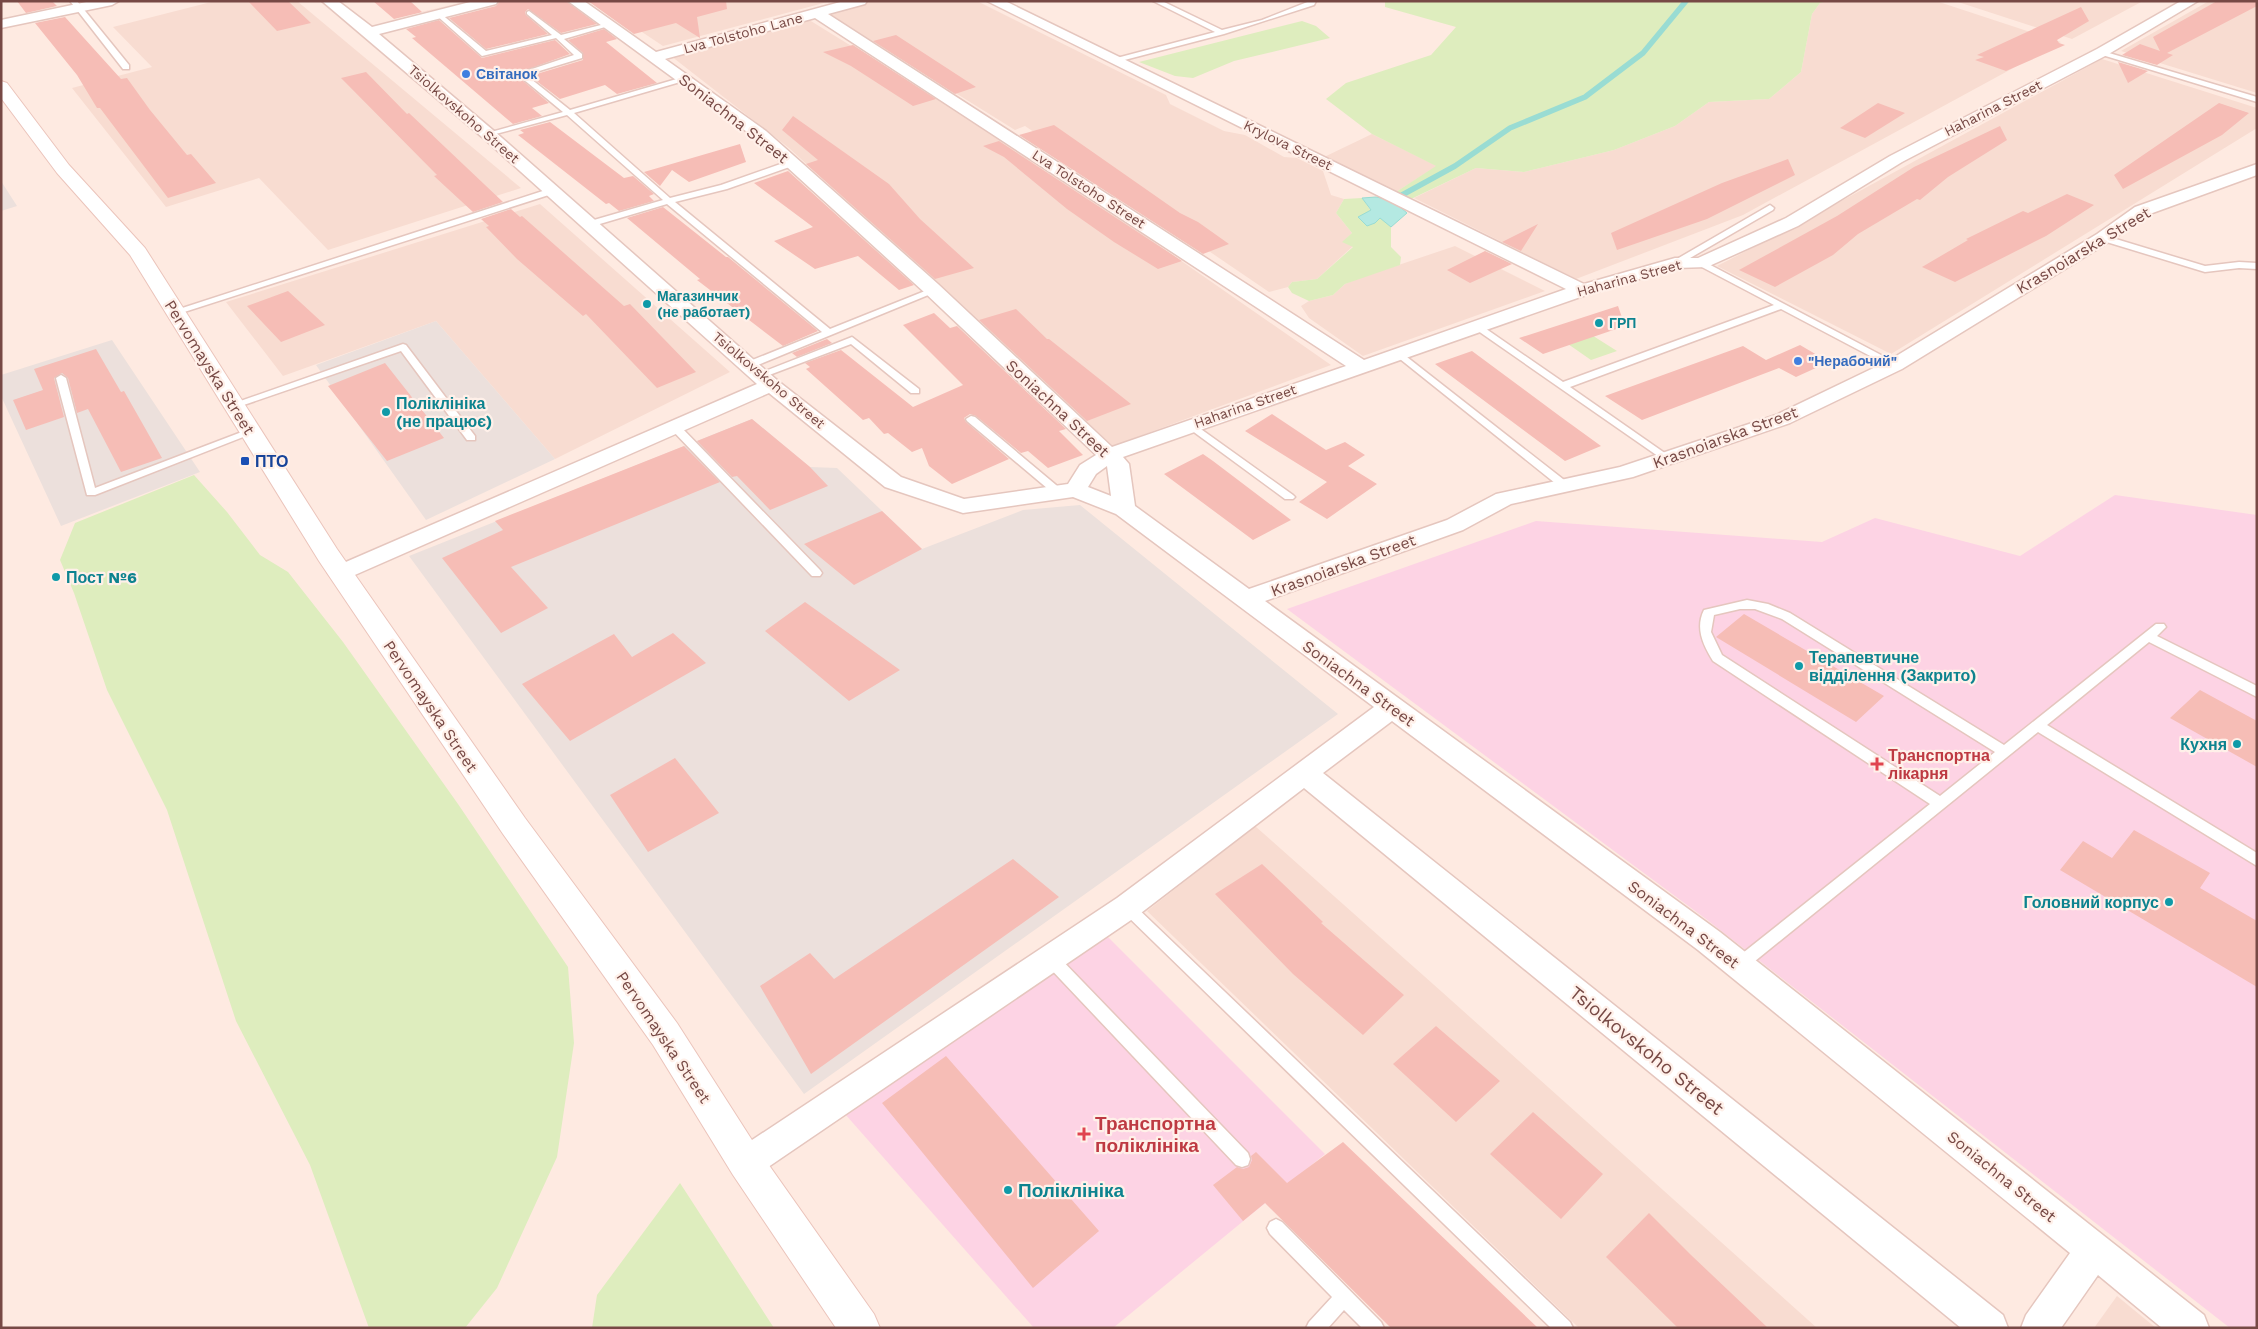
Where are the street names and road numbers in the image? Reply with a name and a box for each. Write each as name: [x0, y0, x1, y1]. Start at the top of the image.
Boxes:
street label: Lva Tolstoho Lane: [682, 9, 804, 57]
street label: Tsiolkovskoho Street: [405, 62, 523, 167]
street label: Soniachna Street: [675, 70, 793, 167]
street label: Haharina Street: [1942, 76, 2045, 139]
street label: Krylova Street: [1241, 117, 1335, 173]
street label: Lva Tolstoho Street: [1029, 146, 1149, 232]
street label: Krasnoiarska Street: [2013, 203, 2154, 298]
street label: Haharina Street: [1575, 256, 1683, 300]
street label: Pervomayska Street: [160, 297, 259, 438]
street label: Tsiolkovskoho Street: [710, 328, 828, 432]
street label: Soniachna Street: [1002, 356, 1113, 461]
street label: Haharina Street: [1192, 381, 1298, 431]
street label: Krasnoiarska Street: [1650, 402, 1801, 473]
street label: Krasnoiarska Street: [1268, 530, 1419, 601]
street label: Soniachna Street: [1299, 636, 1419, 731]
street label: Pervomayska Street: [379, 637, 482, 776]
street label: Soniachna Street: [1624, 876, 1743, 973]
street label: Pervomayska Street: [612, 968, 715, 1107]
street label: Tsiolkovskoho Street: [1565, 981, 1729, 1120]
street label: Soniachna Street: [1944, 1127, 2060, 1226]

